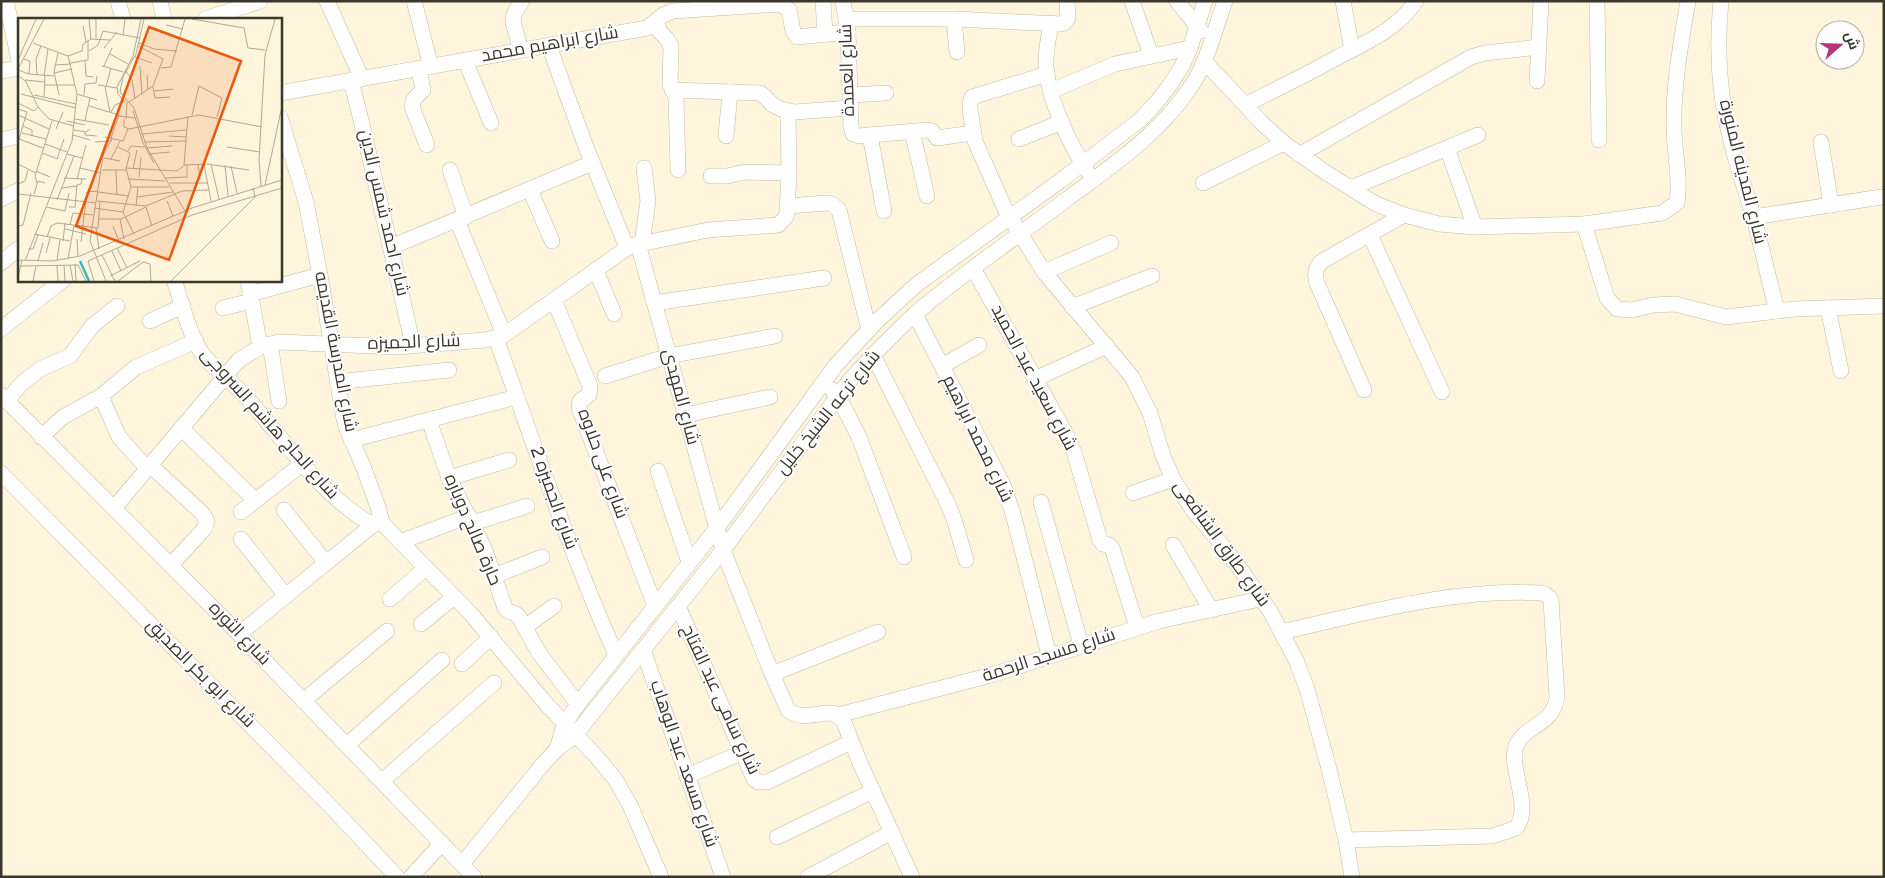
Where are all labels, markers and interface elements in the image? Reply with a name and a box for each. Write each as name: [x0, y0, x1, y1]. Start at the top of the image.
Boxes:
inset map: [18, 18, 281, 281]
north arrow: [1815, 20, 1865, 70]
street label: شارع ابراهيم محمد: [480, 22, 620, 68]
street label: شارع العمدة: [835, 23, 861, 117]
text: ش: [1840, 29, 1863, 52]
street label: شارع المدينه المنورة: [1713, 97, 1771, 247]
street label: شارع احمد شمس الدين: [353, 127, 413, 299]
street label: شارع المدرسة القديمه: [308, 270, 362, 434]
street label: شارع سعيد عبد الحميد: [985, 301, 1081, 455]
street label: شارع الجميزه: [367, 330, 461, 356]
street label: شارع الحاج هاشم السروجى: [195, 343, 343, 505]
street label: شارع المهدى: [656, 346, 704, 448]
street label: شارع ترعه الشيخ خليل: [772, 346, 886, 480]
street label: شارع محمد ابراهيم: [936, 372, 1018, 506]
street label: شارع على حلاوه: [571, 406, 633, 522]
street label: شارع الجميزه 2: [524, 443, 582, 553]
street label: حارة صالح دوباره: [438, 471, 506, 589]
street label: شارع طارق الشافعى: [1167, 476, 1275, 612]
street label: شارع الثوره: [203, 597, 275, 671]
street label: شارع ابو بكر الصديق: [140, 614, 260, 734]
street label: شارع سامى عبد الفتاح: [675, 621, 765, 779]
street label: شارع مسجد الرحمة: [980, 624, 1118, 688]
street label: شارع مسعد عبد الوهاب: [644, 677, 722, 851]

